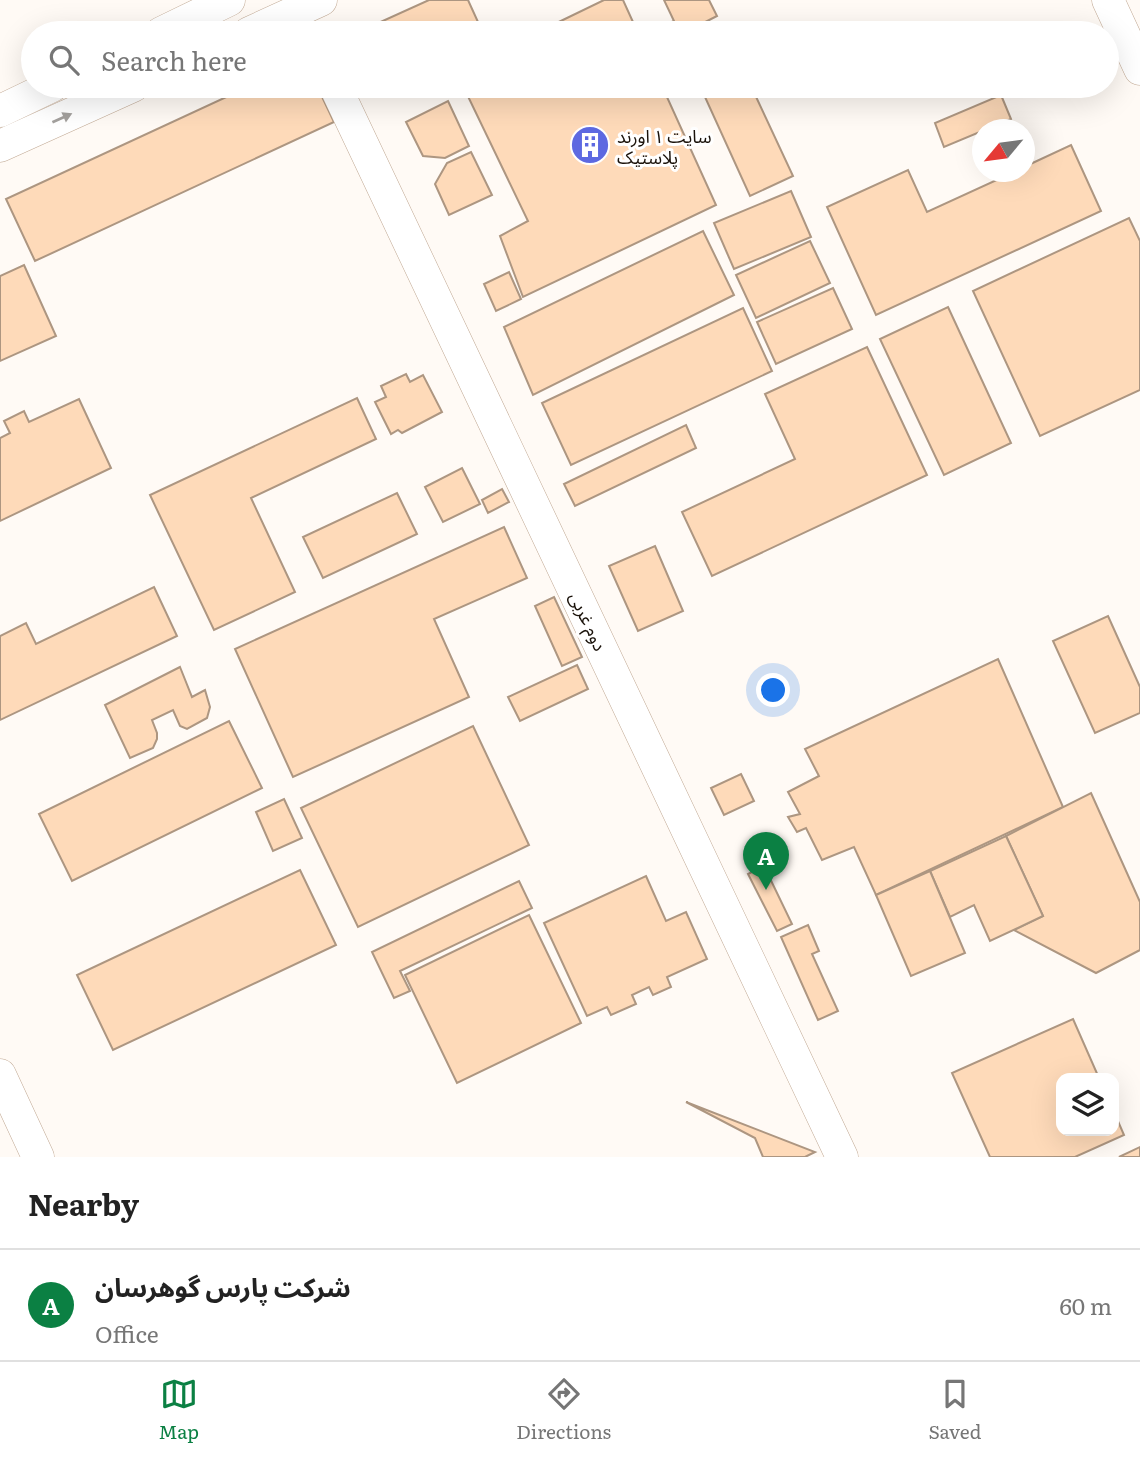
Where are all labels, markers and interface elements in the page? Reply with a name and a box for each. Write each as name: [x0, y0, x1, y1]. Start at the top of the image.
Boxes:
search box: [21, 21, 1119, 98]
text: Search here: [101, 40, 247, 79]
icon: search: [45, 41, 83, 79]
one-way arrow: [52, 112, 72, 124]
north arrow: [972, 119, 1035, 182]
place label: سایت ۱ اورند پلاستیک: [617, 122, 712, 170]
building icon: سایت ۱ اورند پلاستیک: [569, 124, 611, 166]
street label: دوم غربی: [562, 587, 614, 656]
your location: [756, 673, 790, 707]
pin: A: [743, 832, 789, 890]
map controls: [1056, 1073, 1119, 1136]
button: layers: [1056, 1073, 1119, 1136]
text: Nearby: [28, 1181, 139, 1225]
text: شرکت پارس گوهرسان: [95, 1266, 351, 1305]
text: A: [42, 1288, 60, 1322]
text: 60 m: [1059, 1288, 1112, 1322]
text: Office: [95, 1316, 159, 1350]
tab: Map: [159, 1375, 199, 1445]
tab: Directions: [516, 1375, 611, 1445]
tab: Saved: [928, 1375, 981, 1445]

